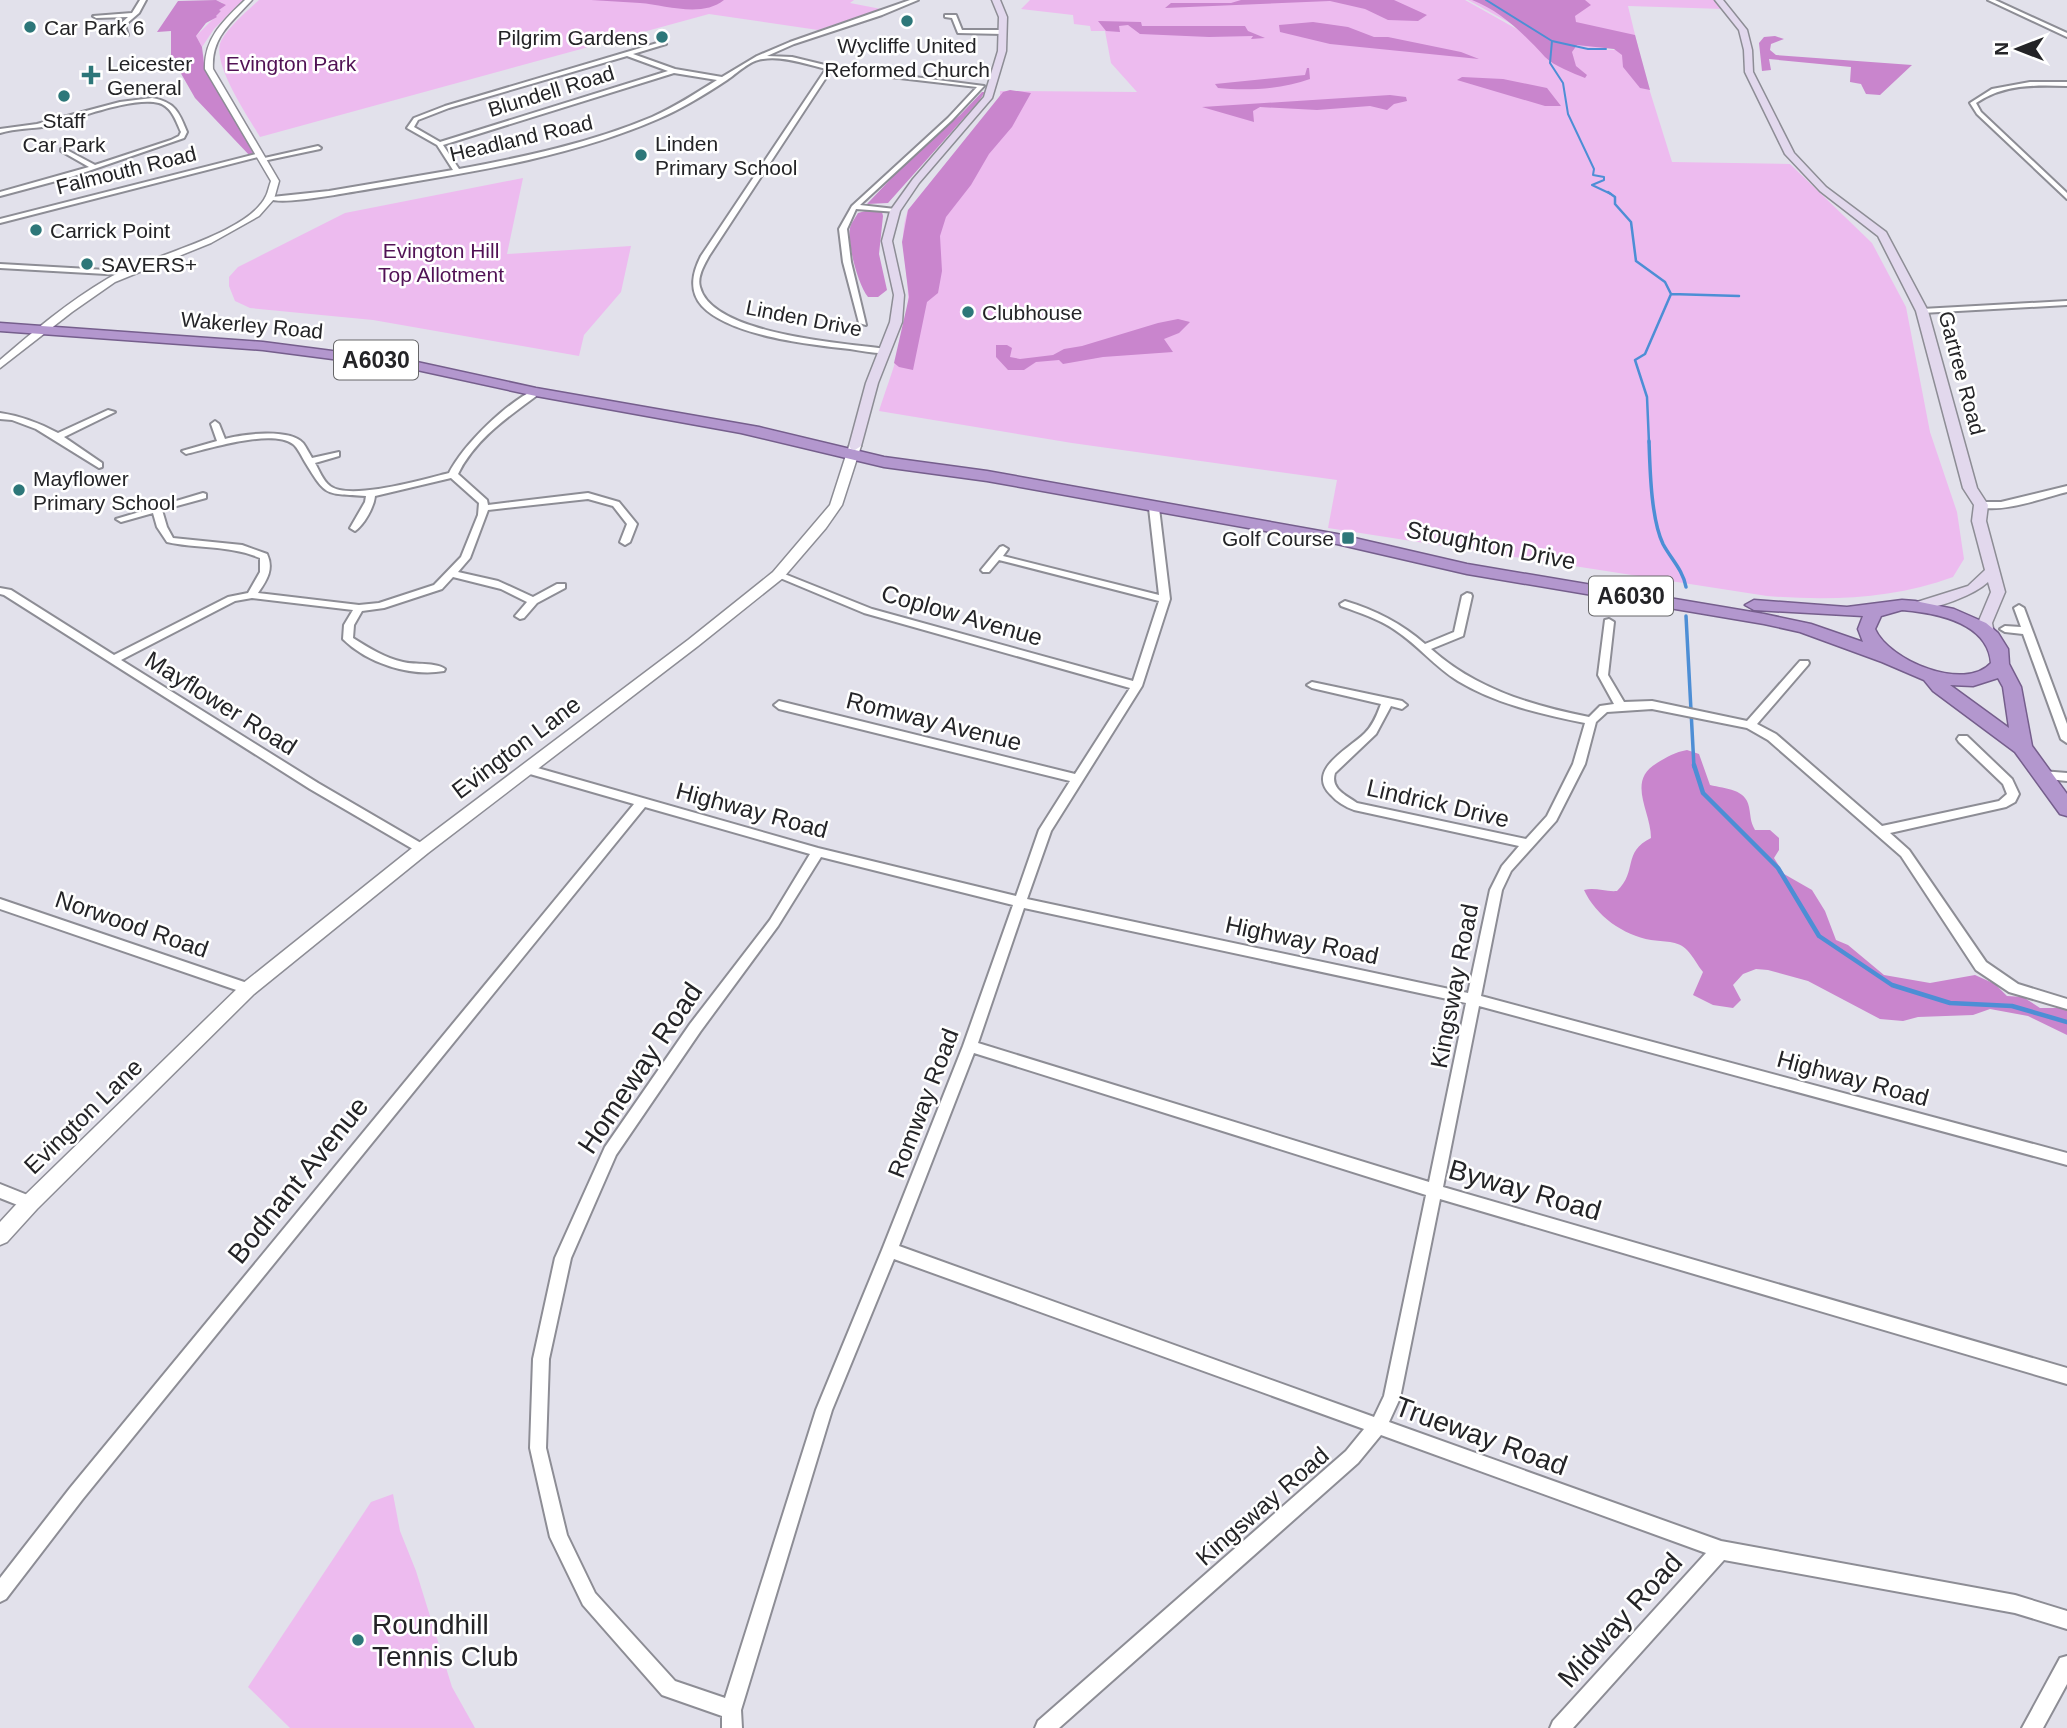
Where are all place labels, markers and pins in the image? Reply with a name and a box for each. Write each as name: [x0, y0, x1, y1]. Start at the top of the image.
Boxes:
marker: Wycliffe United Reformed Church: [899, 13, 915, 29]
place label: Car Park 6: [44, 16, 144, 39]
marker: Car Park 6: [22, 19, 38, 35]
place label: Pilgrim Gardens: [497, 26, 648, 49]
marker: Pilgrim Gardens: [654, 29, 670, 45]
place label: Wycliffe United Reformed Church: [824, 34, 990, 81]
place label: Leicester General: [107, 52, 192, 99]
marker: Leicester General: [81, 65, 101, 85]
marker: Staff Car Park: [56, 88, 72, 104]
place label: Staff Car Park: [23, 109, 106, 156]
place label: Linden Primary School: [655, 132, 797, 179]
marker: Linden Primary School: [633, 147, 649, 163]
place label: Carrick Point: [50, 219, 170, 242]
marker: Carrick Point: [28, 222, 44, 238]
place label: SAVERS+: [101, 253, 197, 276]
marker: SAVERS+: [79, 256, 95, 272]
place label: Clubhouse: [982, 301, 1082, 324]
marker: Clubhouse: [960, 304, 976, 320]
place label: Mayflower Primary School: [33, 467, 175, 514]
marker: Mayflower Primary School: [11, 482, 27, 498]
place label: Golf Course: [1222, 527, 1334, 550]
marker: Golf Course: [1340, 530, 1356, 546]
place label: Roundhill Tennis Club: [372, 1609, 518, 1672]
marker: Roundhill Tennis Club: [350, 1632, 366, 1648]

